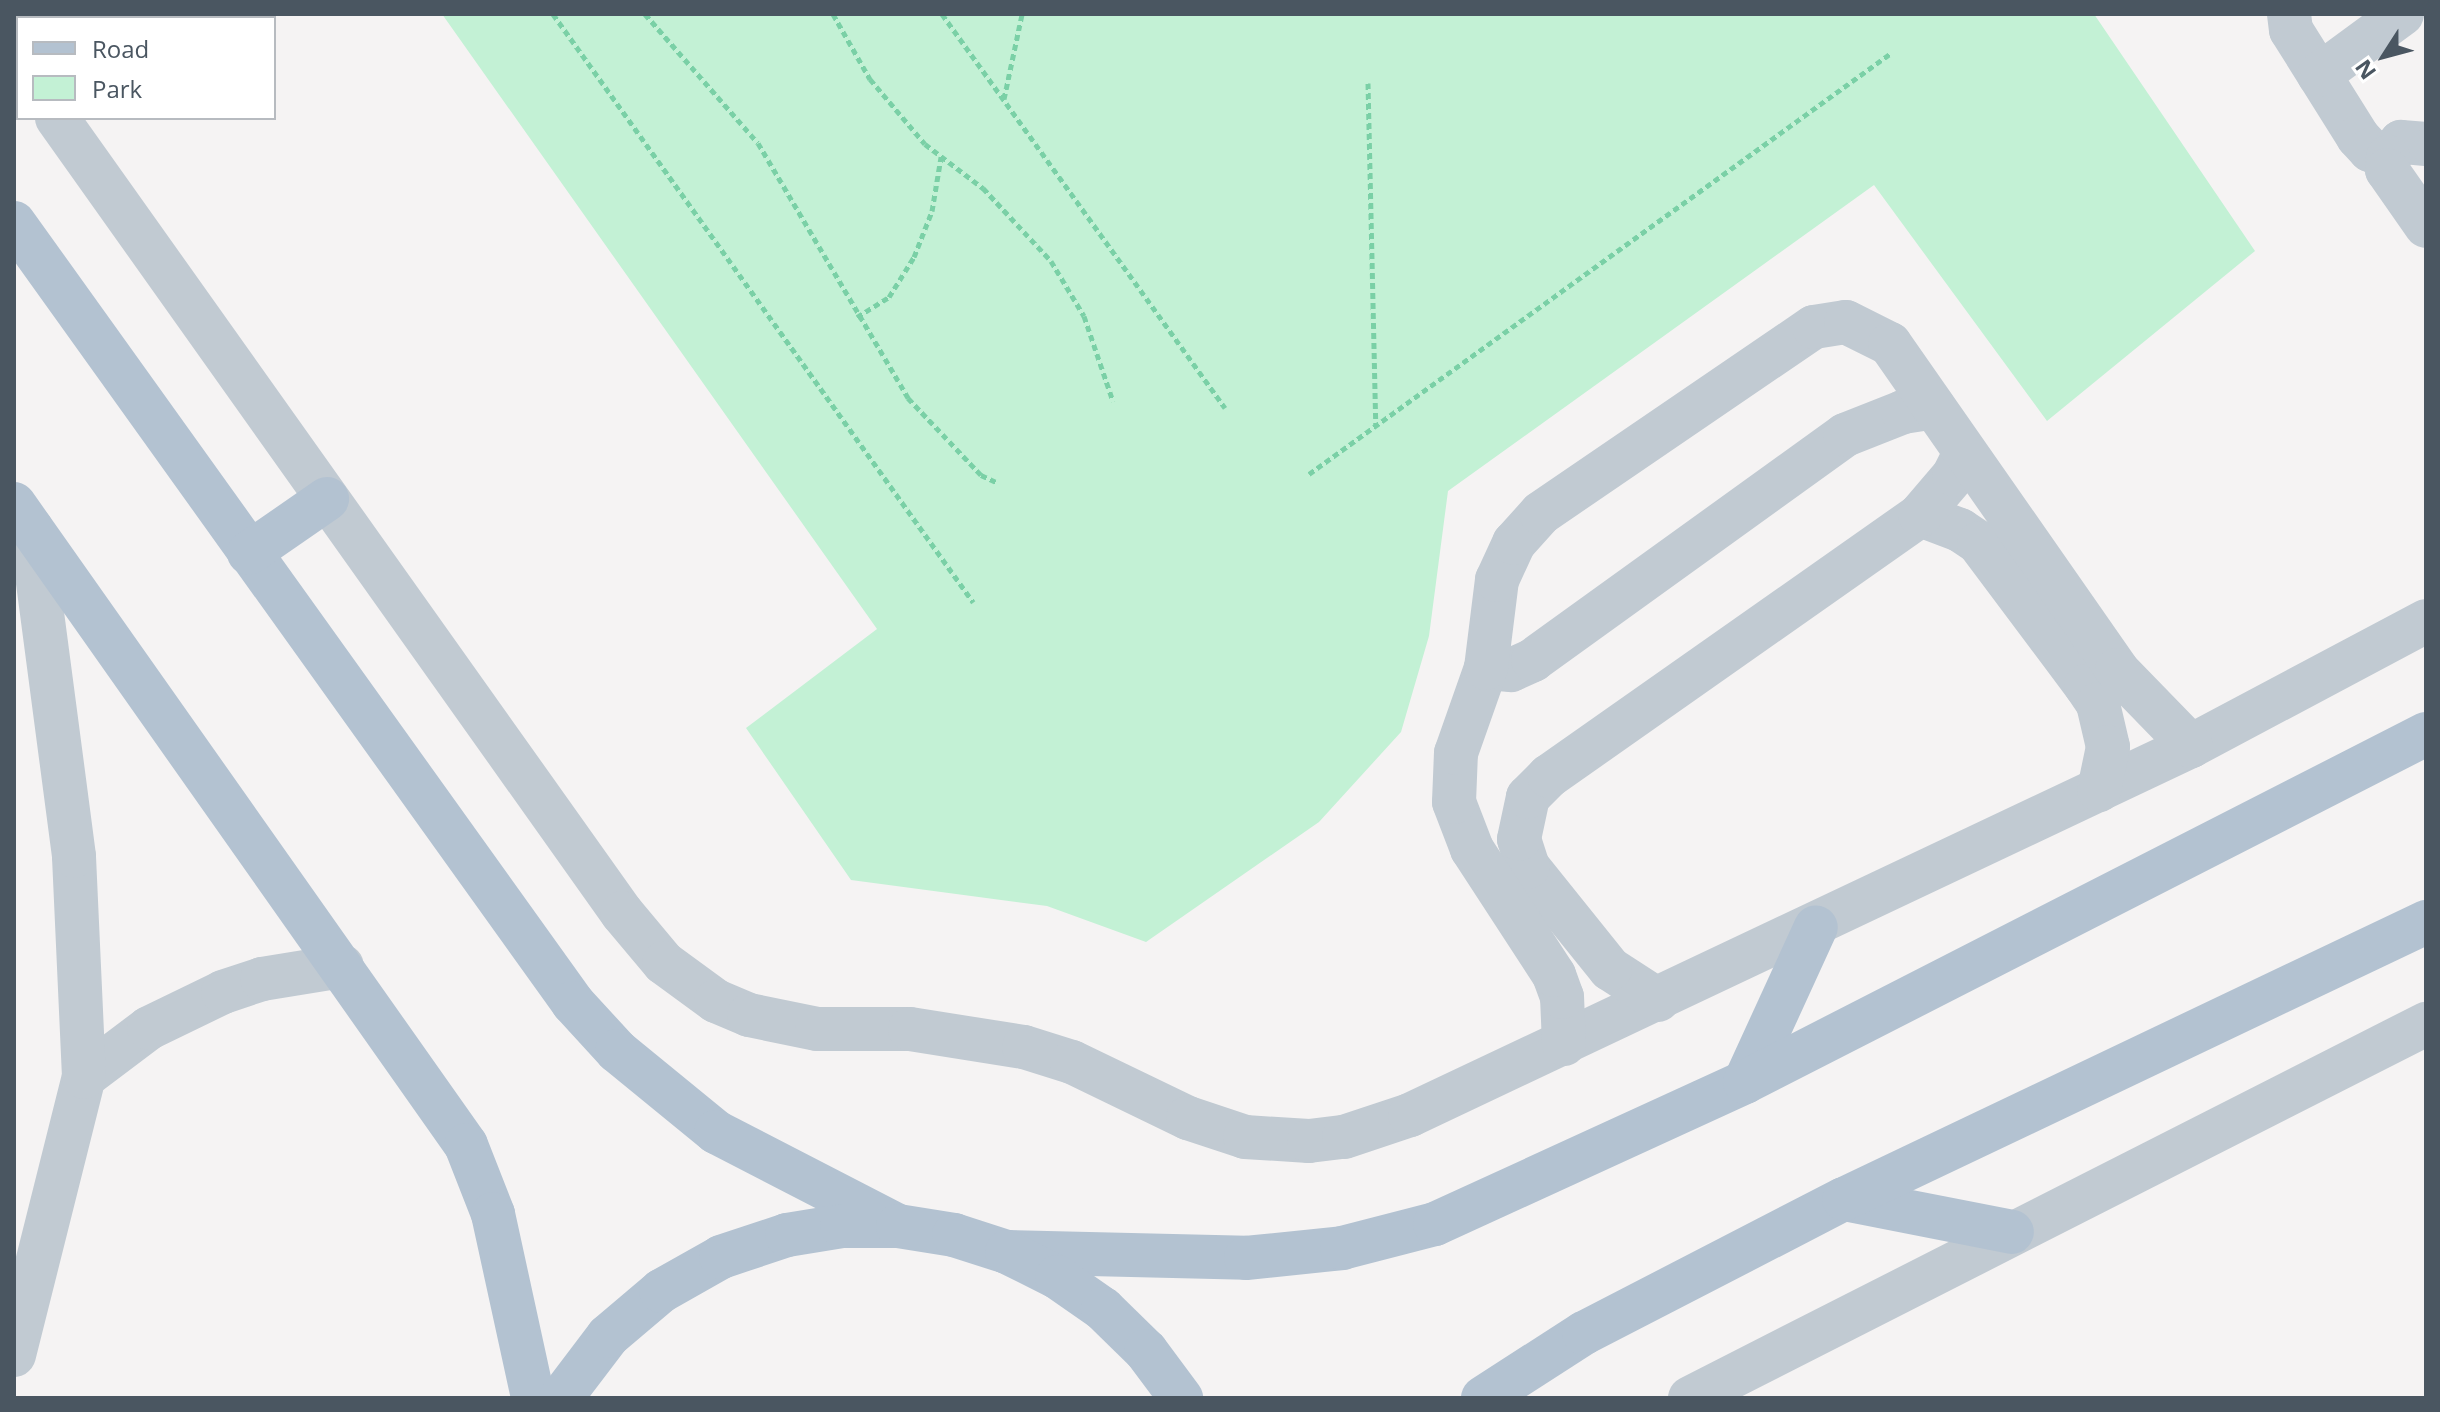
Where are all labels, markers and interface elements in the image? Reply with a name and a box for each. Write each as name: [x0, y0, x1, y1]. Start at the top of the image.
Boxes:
legend: [16, 16, 276, 120]
north arrow: [2344, 16, 2424, 96]
text: Road: [92, 32, 149, 65]
text: N: [2347, 54, 2382, 86]
text: Park: [92, 72, 142, 105]

